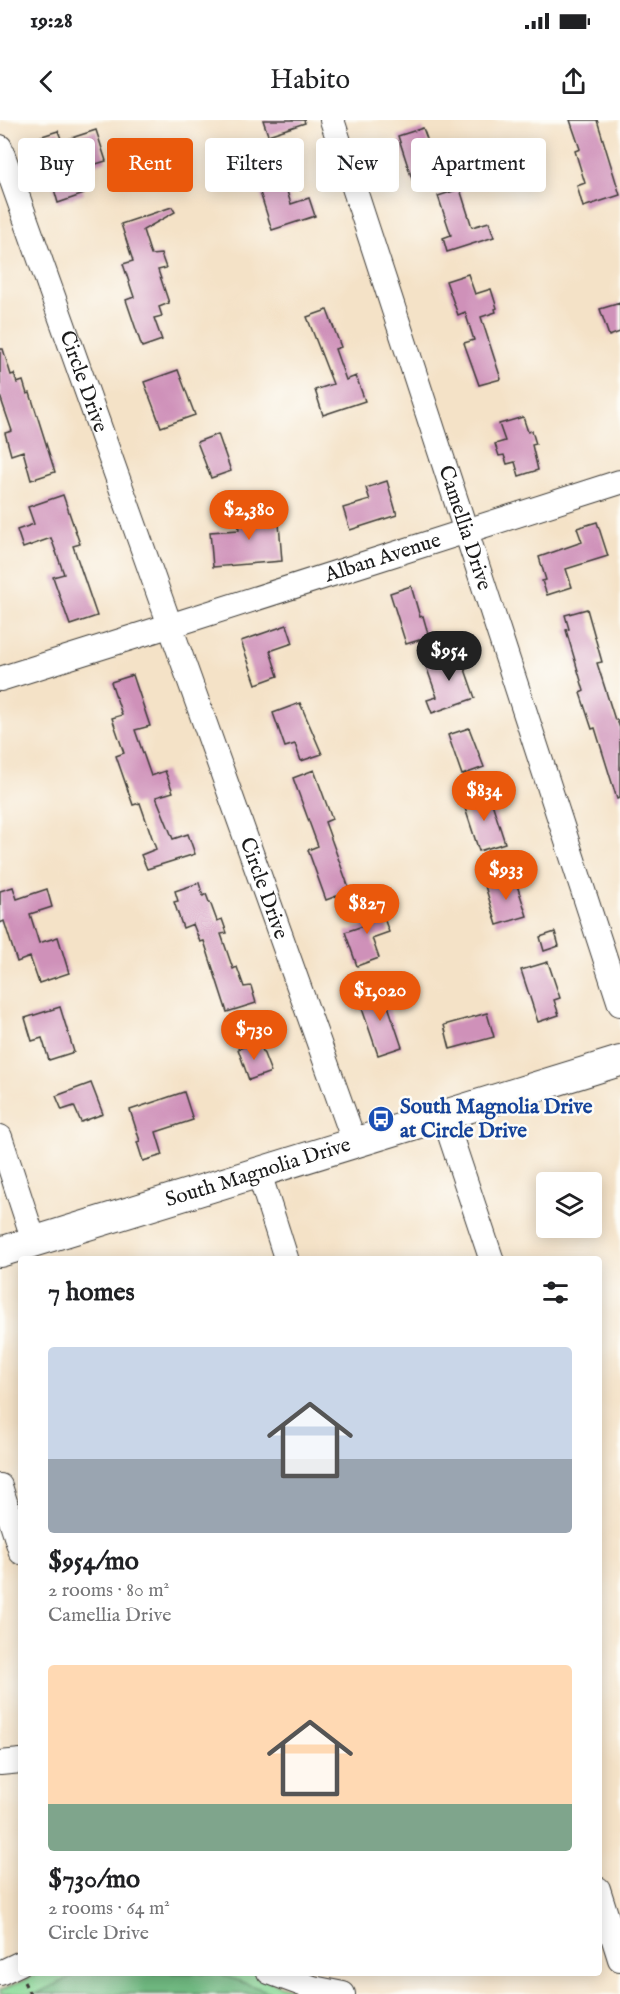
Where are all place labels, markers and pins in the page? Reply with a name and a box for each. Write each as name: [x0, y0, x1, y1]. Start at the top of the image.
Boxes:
pin: $2,380: [200, 490, 298, 541]
pin: $954: [413, 631, 485, 682]
pin: $834: [448, 771, 520, 822]
pin: $933: [470, 850, 542, 901]
pin: $827: [331, 884, 403, 935]
pin: $1,020: [331, 971, 429, 1022]
pin: $730: [218, 1010, 290, 1061]
place label: South Magnolia Drive at Circle Drive: [400, 1094, 593, 1145]
bus stop icon: South Magnolia Drive at Circle Drive: [366, 1104, 396, 1134]

